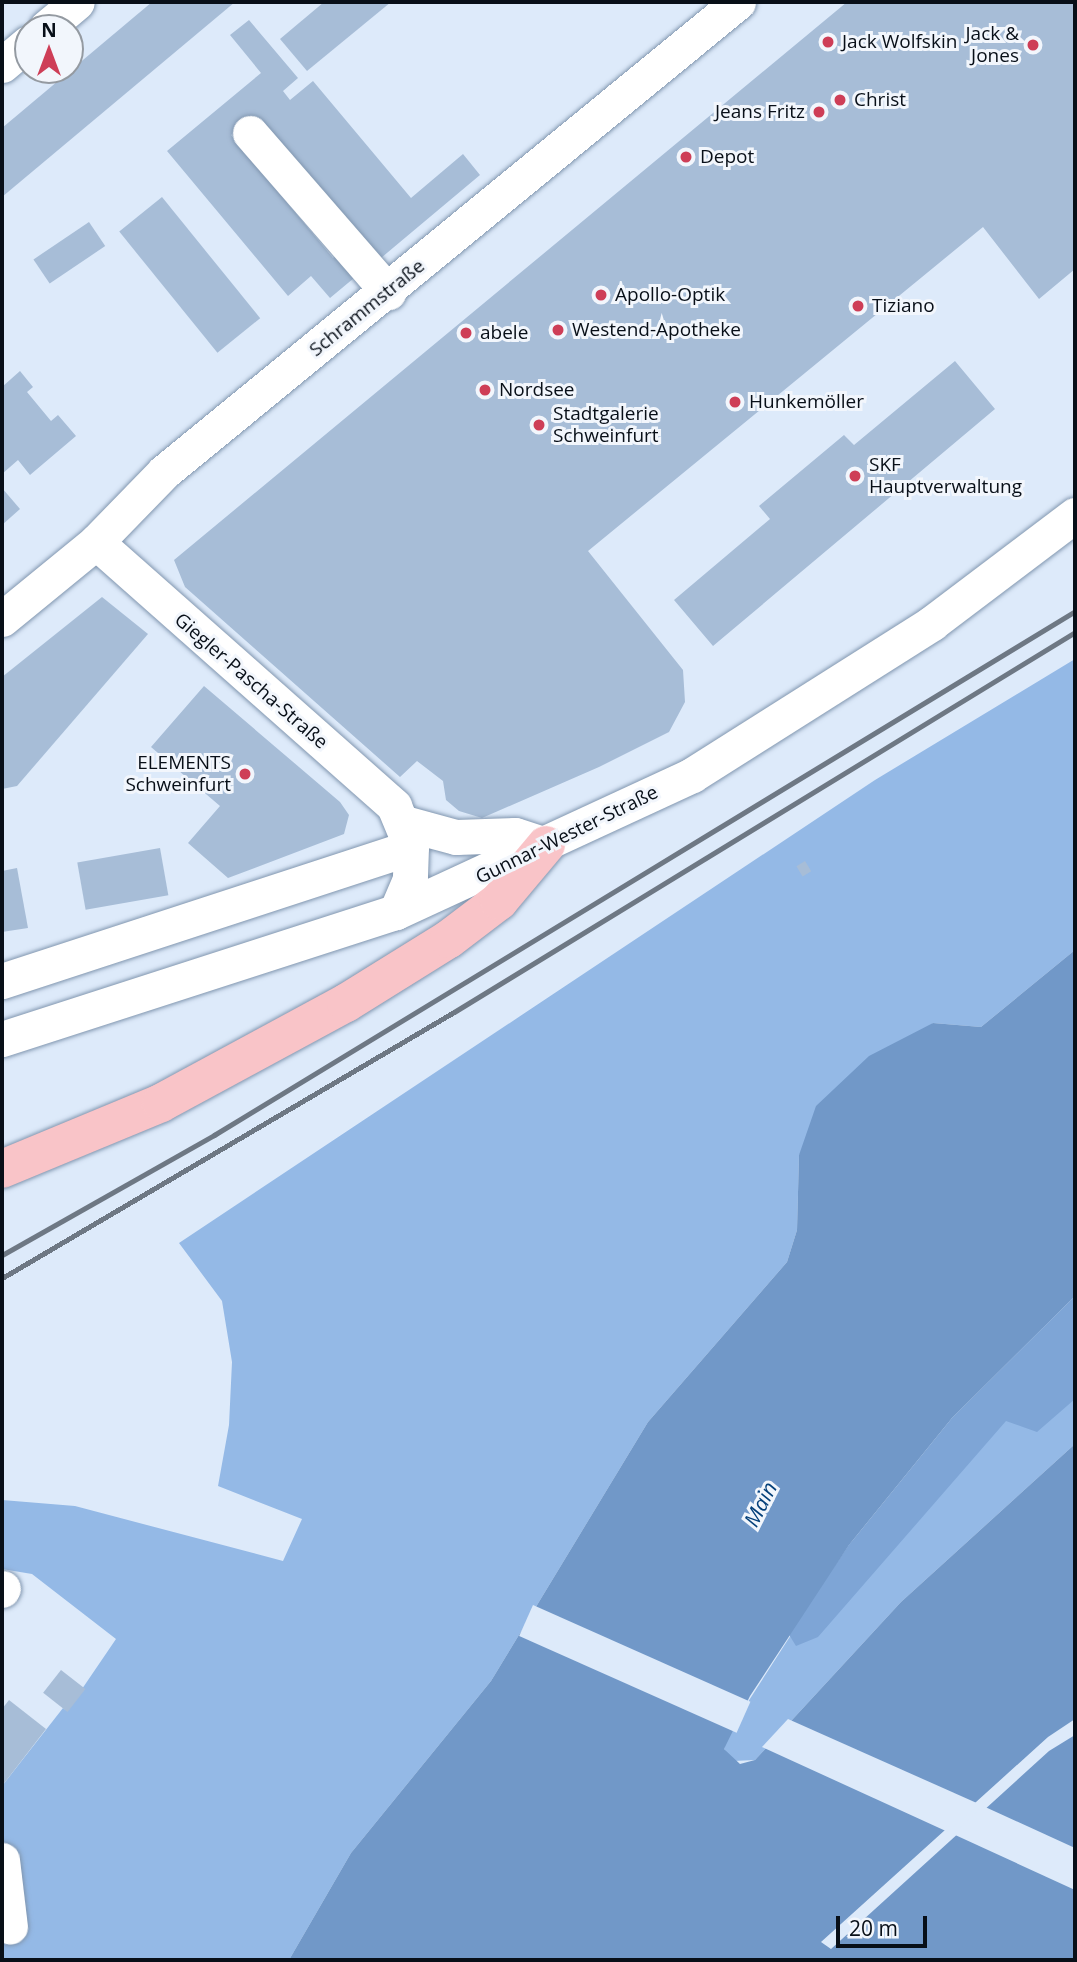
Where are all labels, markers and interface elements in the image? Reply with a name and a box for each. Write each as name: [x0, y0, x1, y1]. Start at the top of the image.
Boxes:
north arrow: [14, 14, 84, 84]
text: N: [41, 17, 57, 43]
place label: Jack & Jones: [965, 23, 1019, 67]
place label: Jack Wolfskin: [842, 31, 957, 53]
marker: Jack Wolfskin: [820, 34, 836, 50]
marker: Jack & Jones: [1025, 37, 1041, 53]
place label: Christ: [854, 89, 906, 111]
marker: Christ: [832, 92, 848, 108]
place label: Jeans Fritz: [715, 101, 805, 123]
marker: Jeans Fritz: [811, 104, 827, 120]
place label: Depot: [700, 146, 754, 168]
marker: Depot: [678, 149, 694, 165]
street label: Schrammstraße: [305, 255, 429, 361]
place label: Apollo-Optik: [615, 284, 725, 306]
marker: Apollo-Optik: [593, 287, 609, 303]
place label: Tiziano: [872, 295, 935, 317]
marker: Tiziano: [850, 298, 866, 314]
place label: Westend-Apotheke: [572, 319, 741, 341]
place label: abele: [480, 322, 528, 344]
marker: Westend-Apotheke: [550, 322, 566, 338]
marker: abele: [458, 325, 474, 341]
place label: Nordsee: [499, 379, 575, 401]
marker: Nordsee: [477, 382, 493, 398]
place label: Hunkemöller: [749, 391, 864, 413]
marker: Hunkemöller: [727, 394, 743, 410]
place label: Stadtgalerie Schweinfurt: [553, 403, 659, 447]
marker: Stadtgalerie Schweinfurt: [531, 417, 547, 433]
place label: SKF Hauptverwaltung: [869, 454, 1022, 498]
marker: SKF Hauptverwaltung: [847, 468, 863, 484]
street label: Giegler-Pascha-Straße: [170, 608, 332, 754]
place label: ELEMENTS Schweinfurt: [125, 752, 231, 796]
marker: ELEMENTS Schweinfurt: [237, 766, 253, 782]
street label: Gunnar-Wester-Straße: [472, 781, 662, 889]
water label: Main: [738, 1477, 782, 1531]
scale bar: [839, 1902, 930, 1946]
text: 20 m: [849, 1914, 898, 1942]

